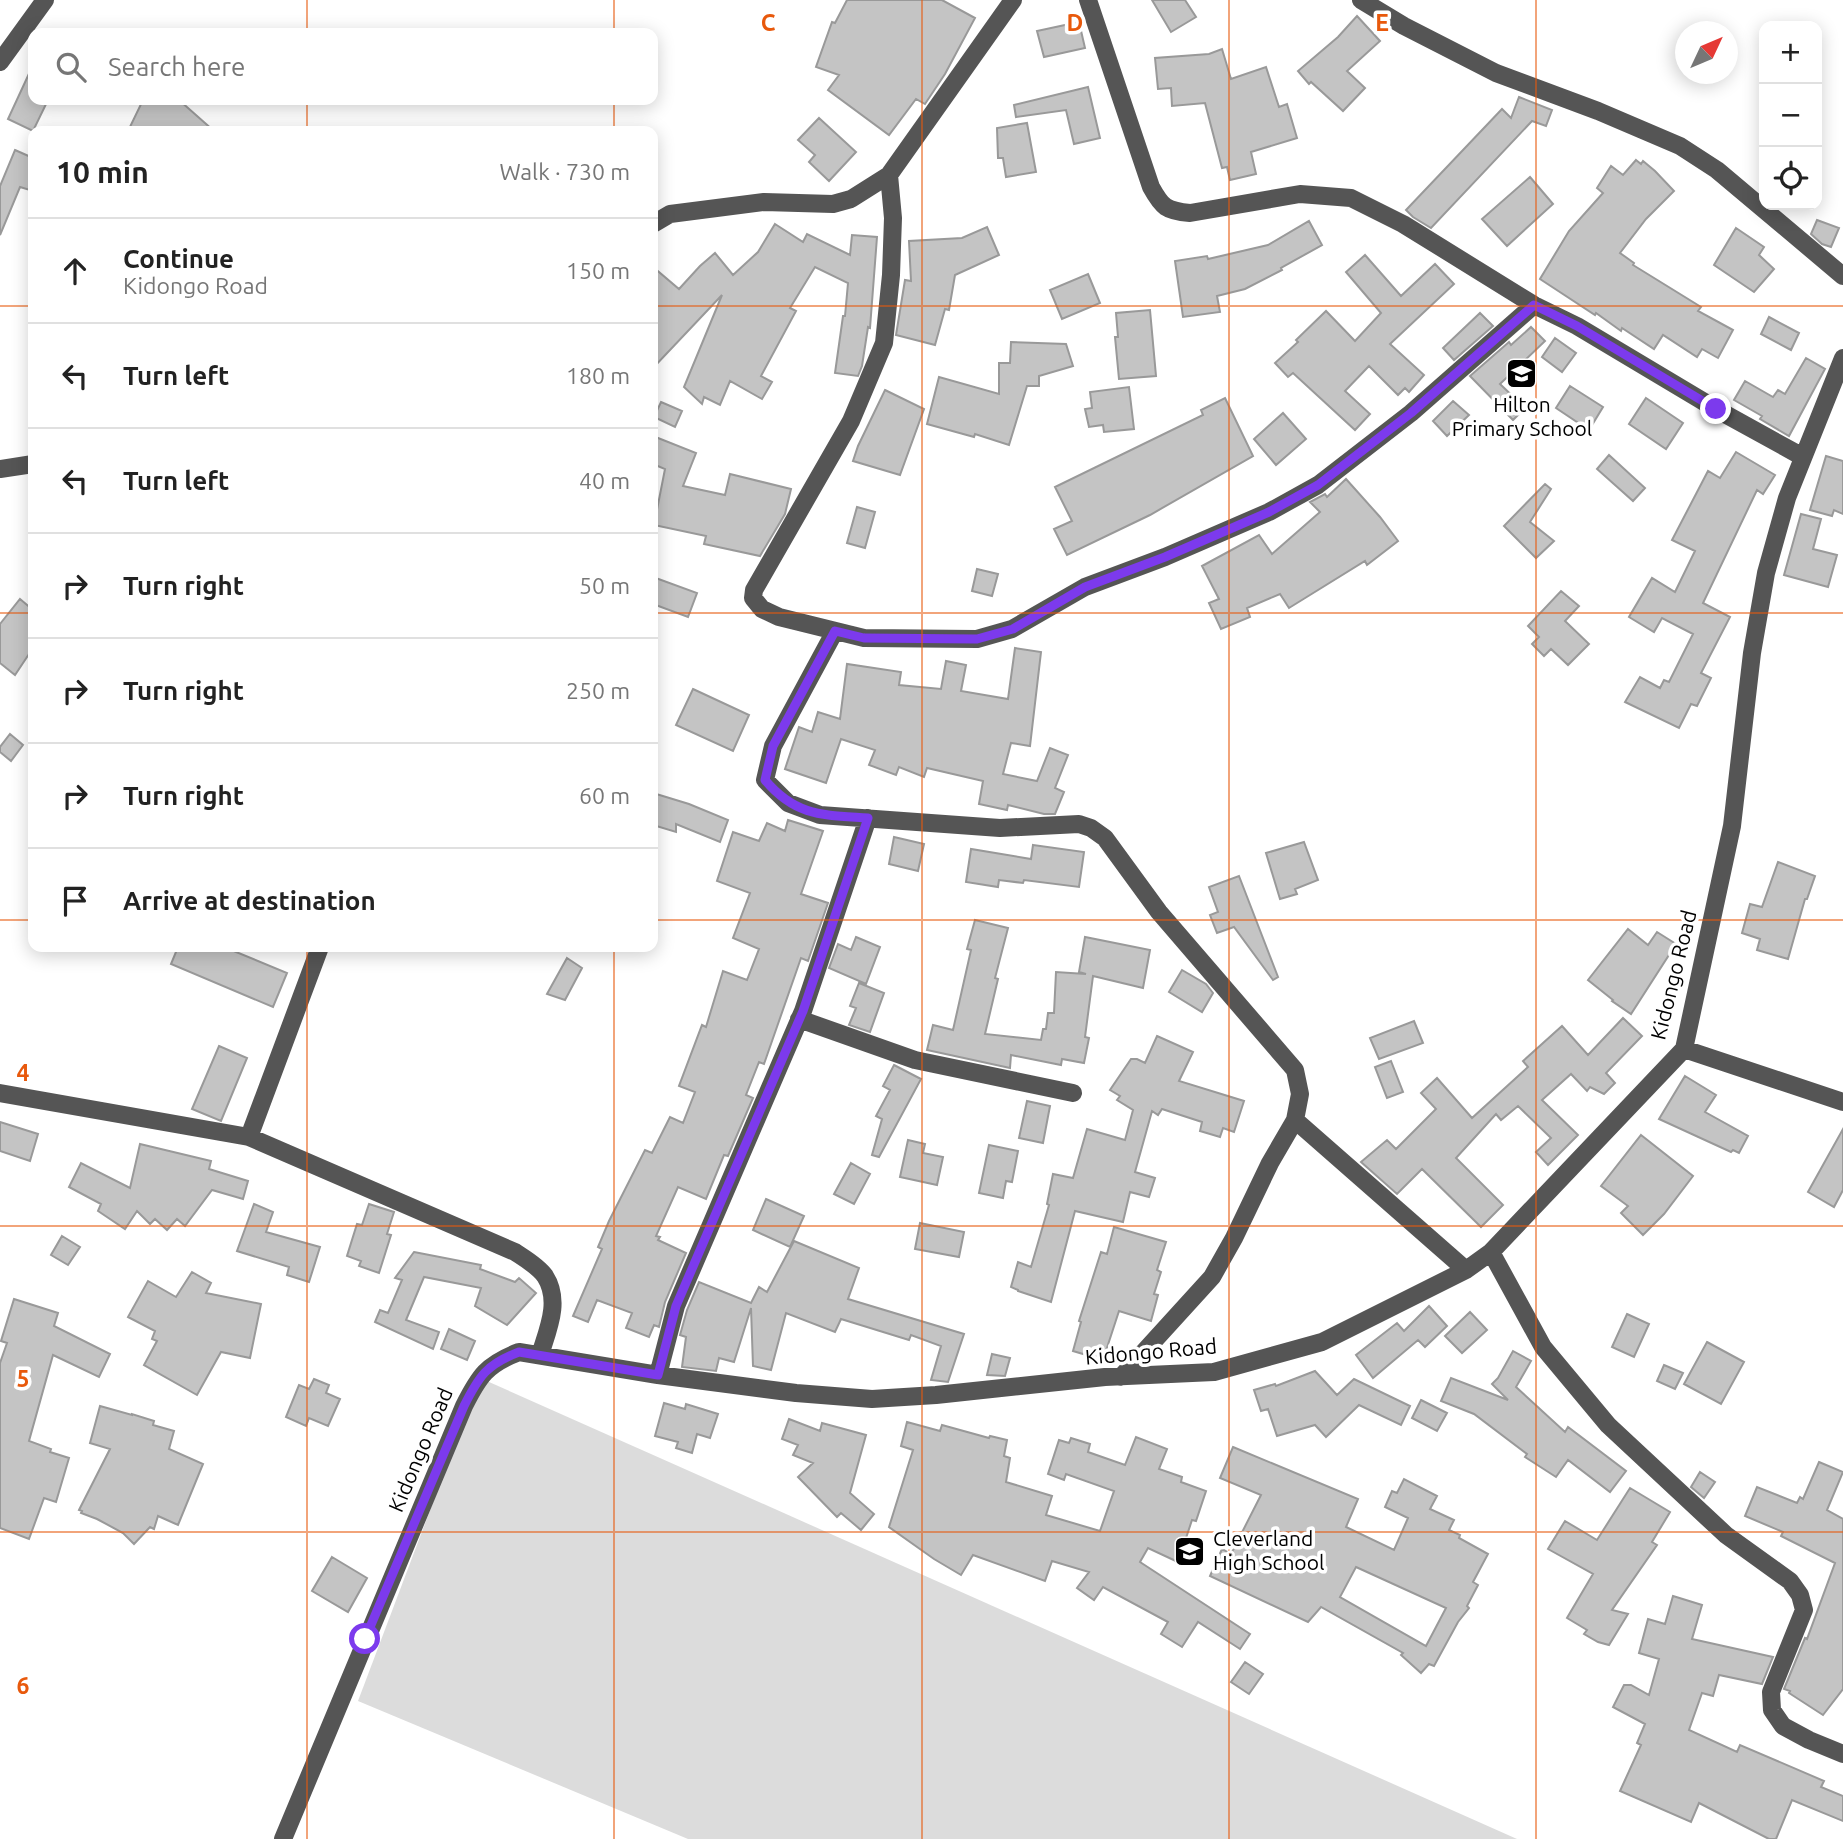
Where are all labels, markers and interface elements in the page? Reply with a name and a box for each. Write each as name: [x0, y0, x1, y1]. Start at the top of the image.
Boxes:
text: C: [761, 10, 776, 35]
text: D: [1067, 10, 1083, 35]
text: E: [1375, 10, 1389, 35]
north arrow: [1675, 21, 1738, 84]
map controls: [1759, 21, 1822, 210]
button: +: [1759, 21, 1822, 84]
search box: [28, 28, 658, 105]
icon: search: [52, 48, 90, 86]
text: Search here: [108, 52, 245, 81]
button: −: [1759, 84, 1822, 147]
button: locate: [1759, 147, 1822, 210]
text: 10 min: [56, 155, 149, 189]
text: Walk · 730 m: [499, 159, 630, 184]
text: Continue: [123, 244, 234, 273]
icon: ahead: [56, 252, 94, 290]
text: 150 m: [566, 258, 630, 283]
text: Kidongo Road: [123, 273, 268, 298]
school or university icon: Hilton Primary School: [1505, 356, 1539, 390]
icon: left: [56, 357, 94, 395]
text: Turn left: [123, 361, 229, 390]
text: 180 m: [566, 363, 630, 388]
place label: Hilton Primary School: [1452, 392, 1592, 440]
route end: [1700, 393, 1731, 424]
icon: left: [56, 462, 94, 500]
text: Turn left: [123, 466, 229, 495]
text: 40 m: [579, 468, 630, 493]
icon: right: [56, 567, 94, 605]
text: Turn right: [123, 571, 244, 600]
text: 50 m: [579, 573, 630, 598]
icon: right: [56, 672, 94, 710]
text: Turn right: [123, 676, 244, 705]
text: 250 m: [566, 678, 630, 703]
icon: right: [56, 777, 94, 815]
text: Turn right: [123, 781, 244, 810]
text: 60 m: [579, 783, 630, 808]
icon: arrive: [56, 882, 94, 920]
text: Arrive at destination: [123, 886, 376, 915]
street label: Kidongo Road: [1645, 908, 1701, 1042]
text: 4: [17, 1060, 30, 1085]
street label: Kidongo Road: [1084, 1333, 1218, 1369]
text: 5: [17, 1366, 29, 1391]
street label: Kidongo Road: [383, 1384, 457, 1515]
place label: Cleverland High School: [1213, 1526, 1324, 1574]
school or university icon: Cleverland High School: [1173, 1534, 1207, 1568]
route start: [349, 1623, 380, 1654]
text: 6: [17, 1673, 30, 1698]

